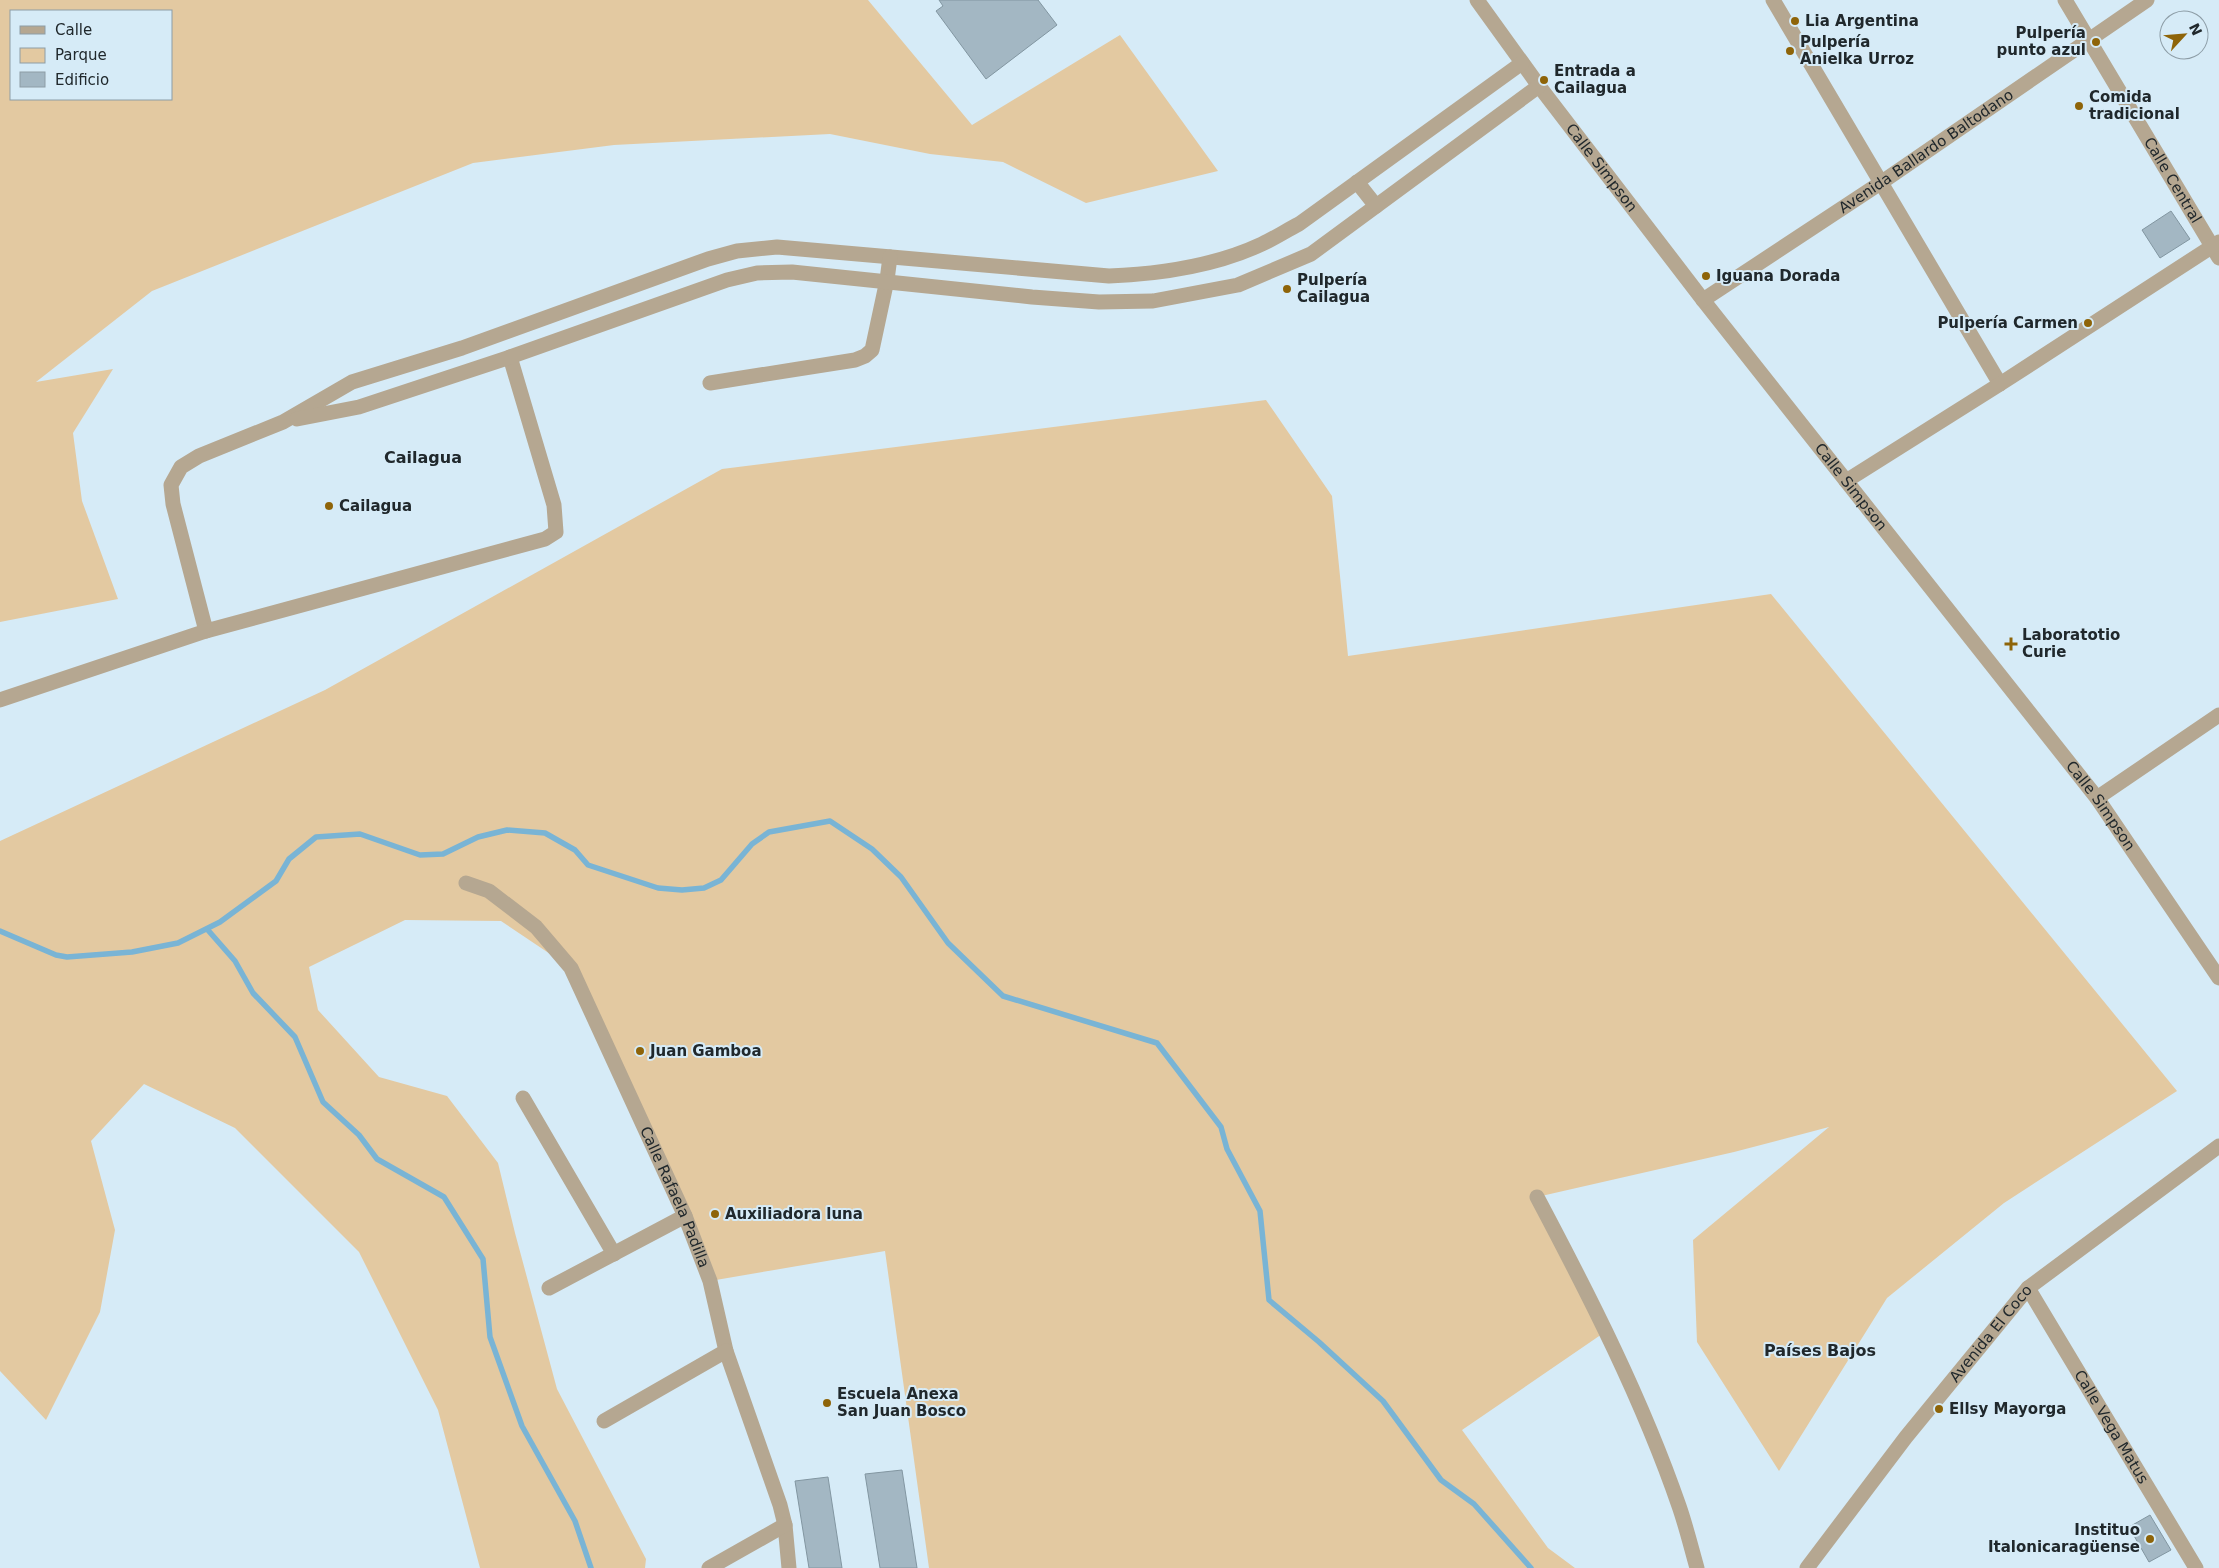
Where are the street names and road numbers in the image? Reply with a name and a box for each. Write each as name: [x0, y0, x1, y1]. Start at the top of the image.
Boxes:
street label: Avenida Ballardo Baltodano: [1835, 86, 2017, 217]
street label: Calle Simpson: [1562, 120, 1641, 215]
street label: Calle Central: [2140, 134, 2205, 226]
street label: Calle Simpson: [1811, 440, 1891, 534]
street label: Calle Simpson: [2062, 757, 2139, 854]
street label: Calle Rafaela Padilla: [636, 1124, 713, 1270]
street label: Avenida El Coco: [1946, 1281, 2036, 1386]
street label: Calle Vega Matus: [2070, 1367, 2152, 1487]

